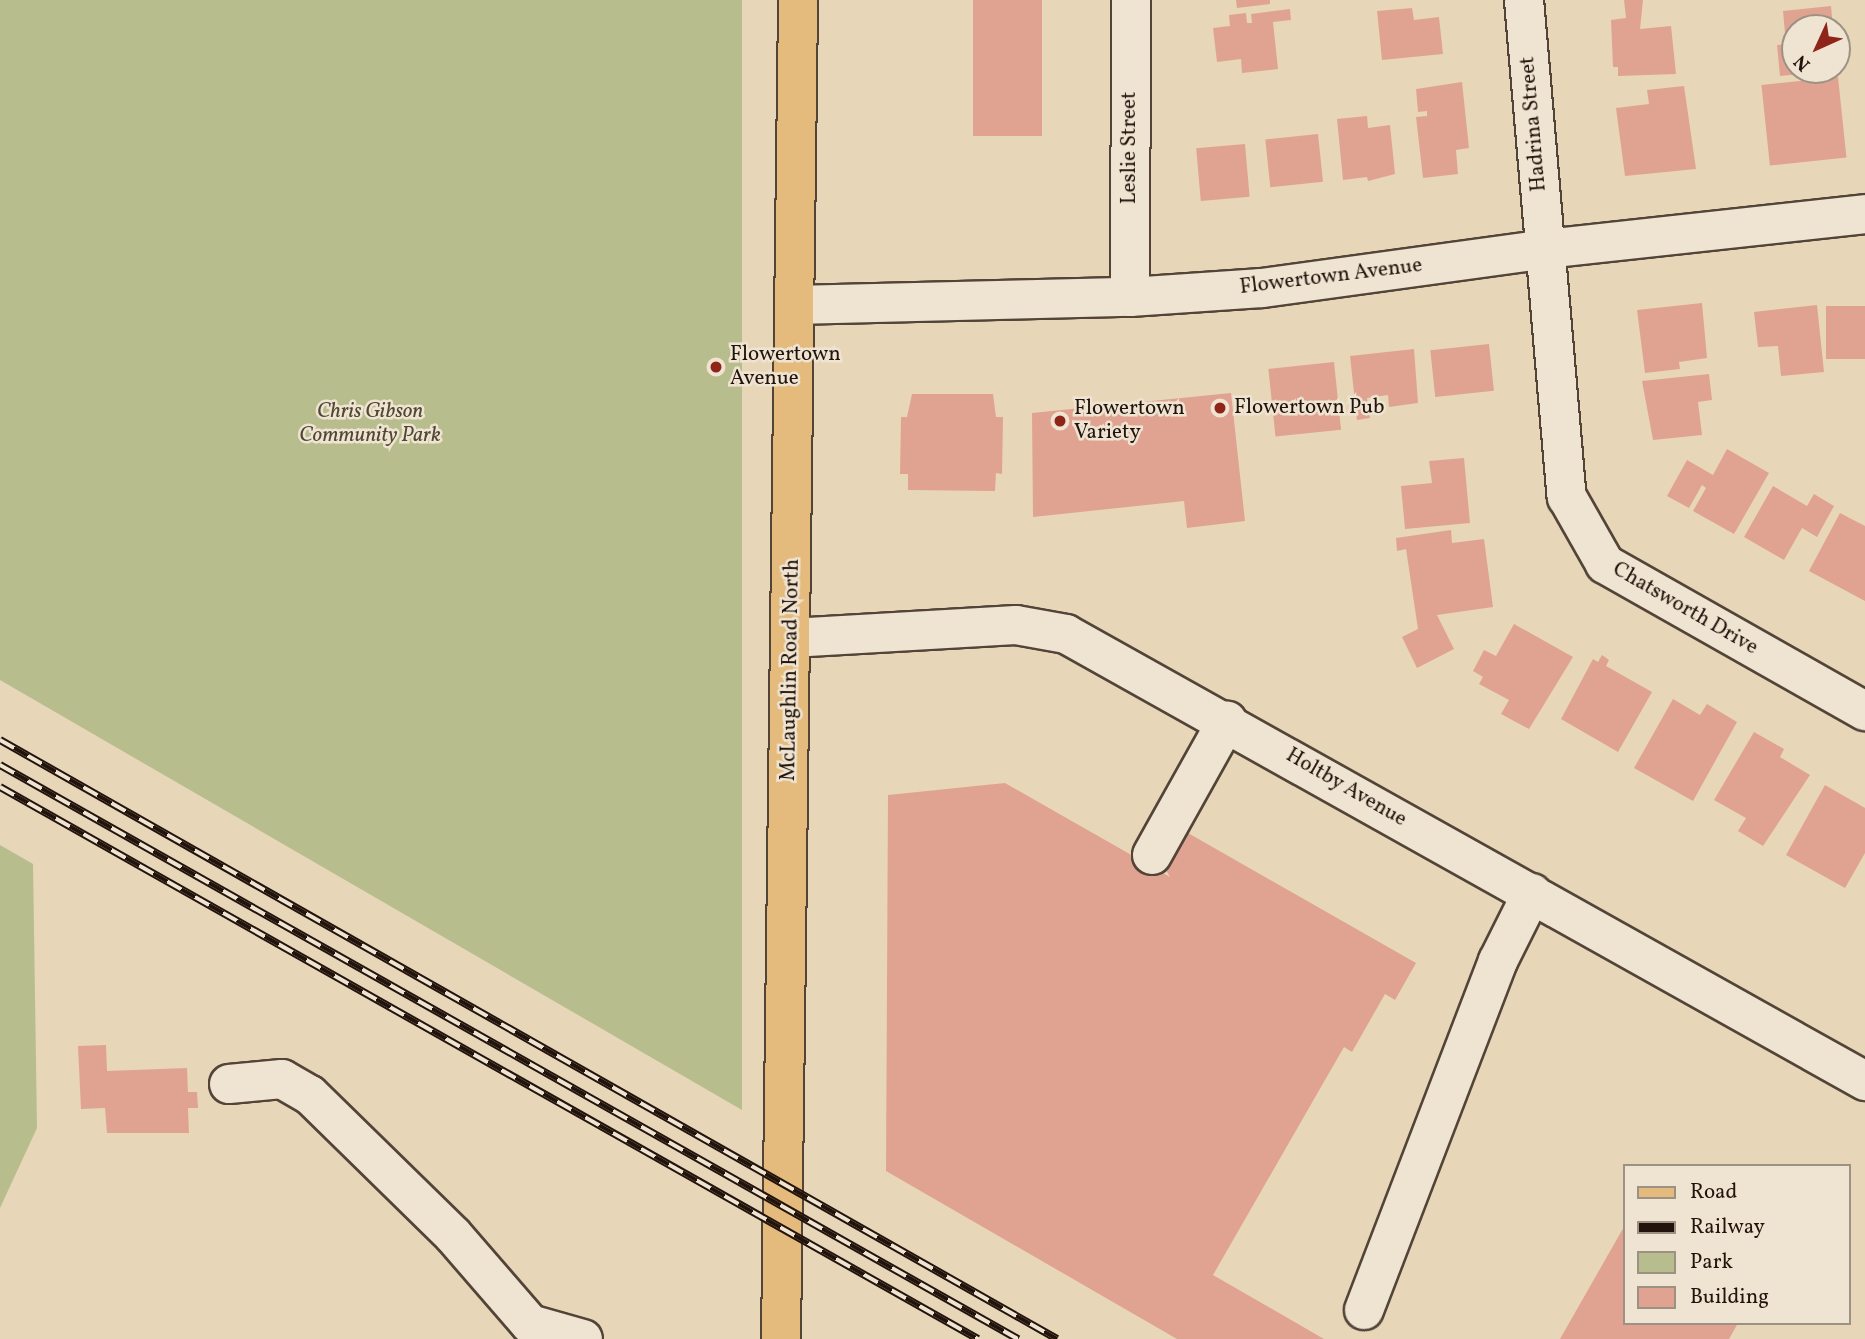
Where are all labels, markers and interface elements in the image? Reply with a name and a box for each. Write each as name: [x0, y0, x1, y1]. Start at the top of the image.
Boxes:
north arrow: [1781, 14, 1851, 84]
text: N: [1789, 48, 1817, 77]
street label: Hadrina Street: [1516, 55, 1552, 193]
street label: Leslie Street: [1117, 92, 1143, 204]
street label: Flowertown Avenue: [1238, 253, 1424, 301]
place label: Flowertown Avenue: [730, 342, 841, 392]
marker: Flowertown Avenue: [708, 359, 724, 375]
place label: Flowertown Pub: [1234, 395, 1384, 421]
place label: Flowertown Variety: [1074, 396, 1185, 446]
park label: Chris Gibson Community Park: [299, 399, 441, 449]
marker: Flowertown Pub: [1212, 400, 1228, 416]
marker: Flowertown Variety: [1052, 413, 1068, 429]
street label: Chatsworth Drive: [1608, 557, 1762, 661]
street label: McLaughlin Road North: [776, 559, 806, 781]
street label: Holtby Avenue: [1281, 743, 1411, 833]
legend: [1624, 1164, 1851, 1325]
text: Road: [1690, 1178, 1737, 1207]
text: Railway: [1690, 1213, 1765, 1242]
text: Park: [1690, 1248, 1733, 1277]
text: Building: [1690, 1283, 1769, 1312]

